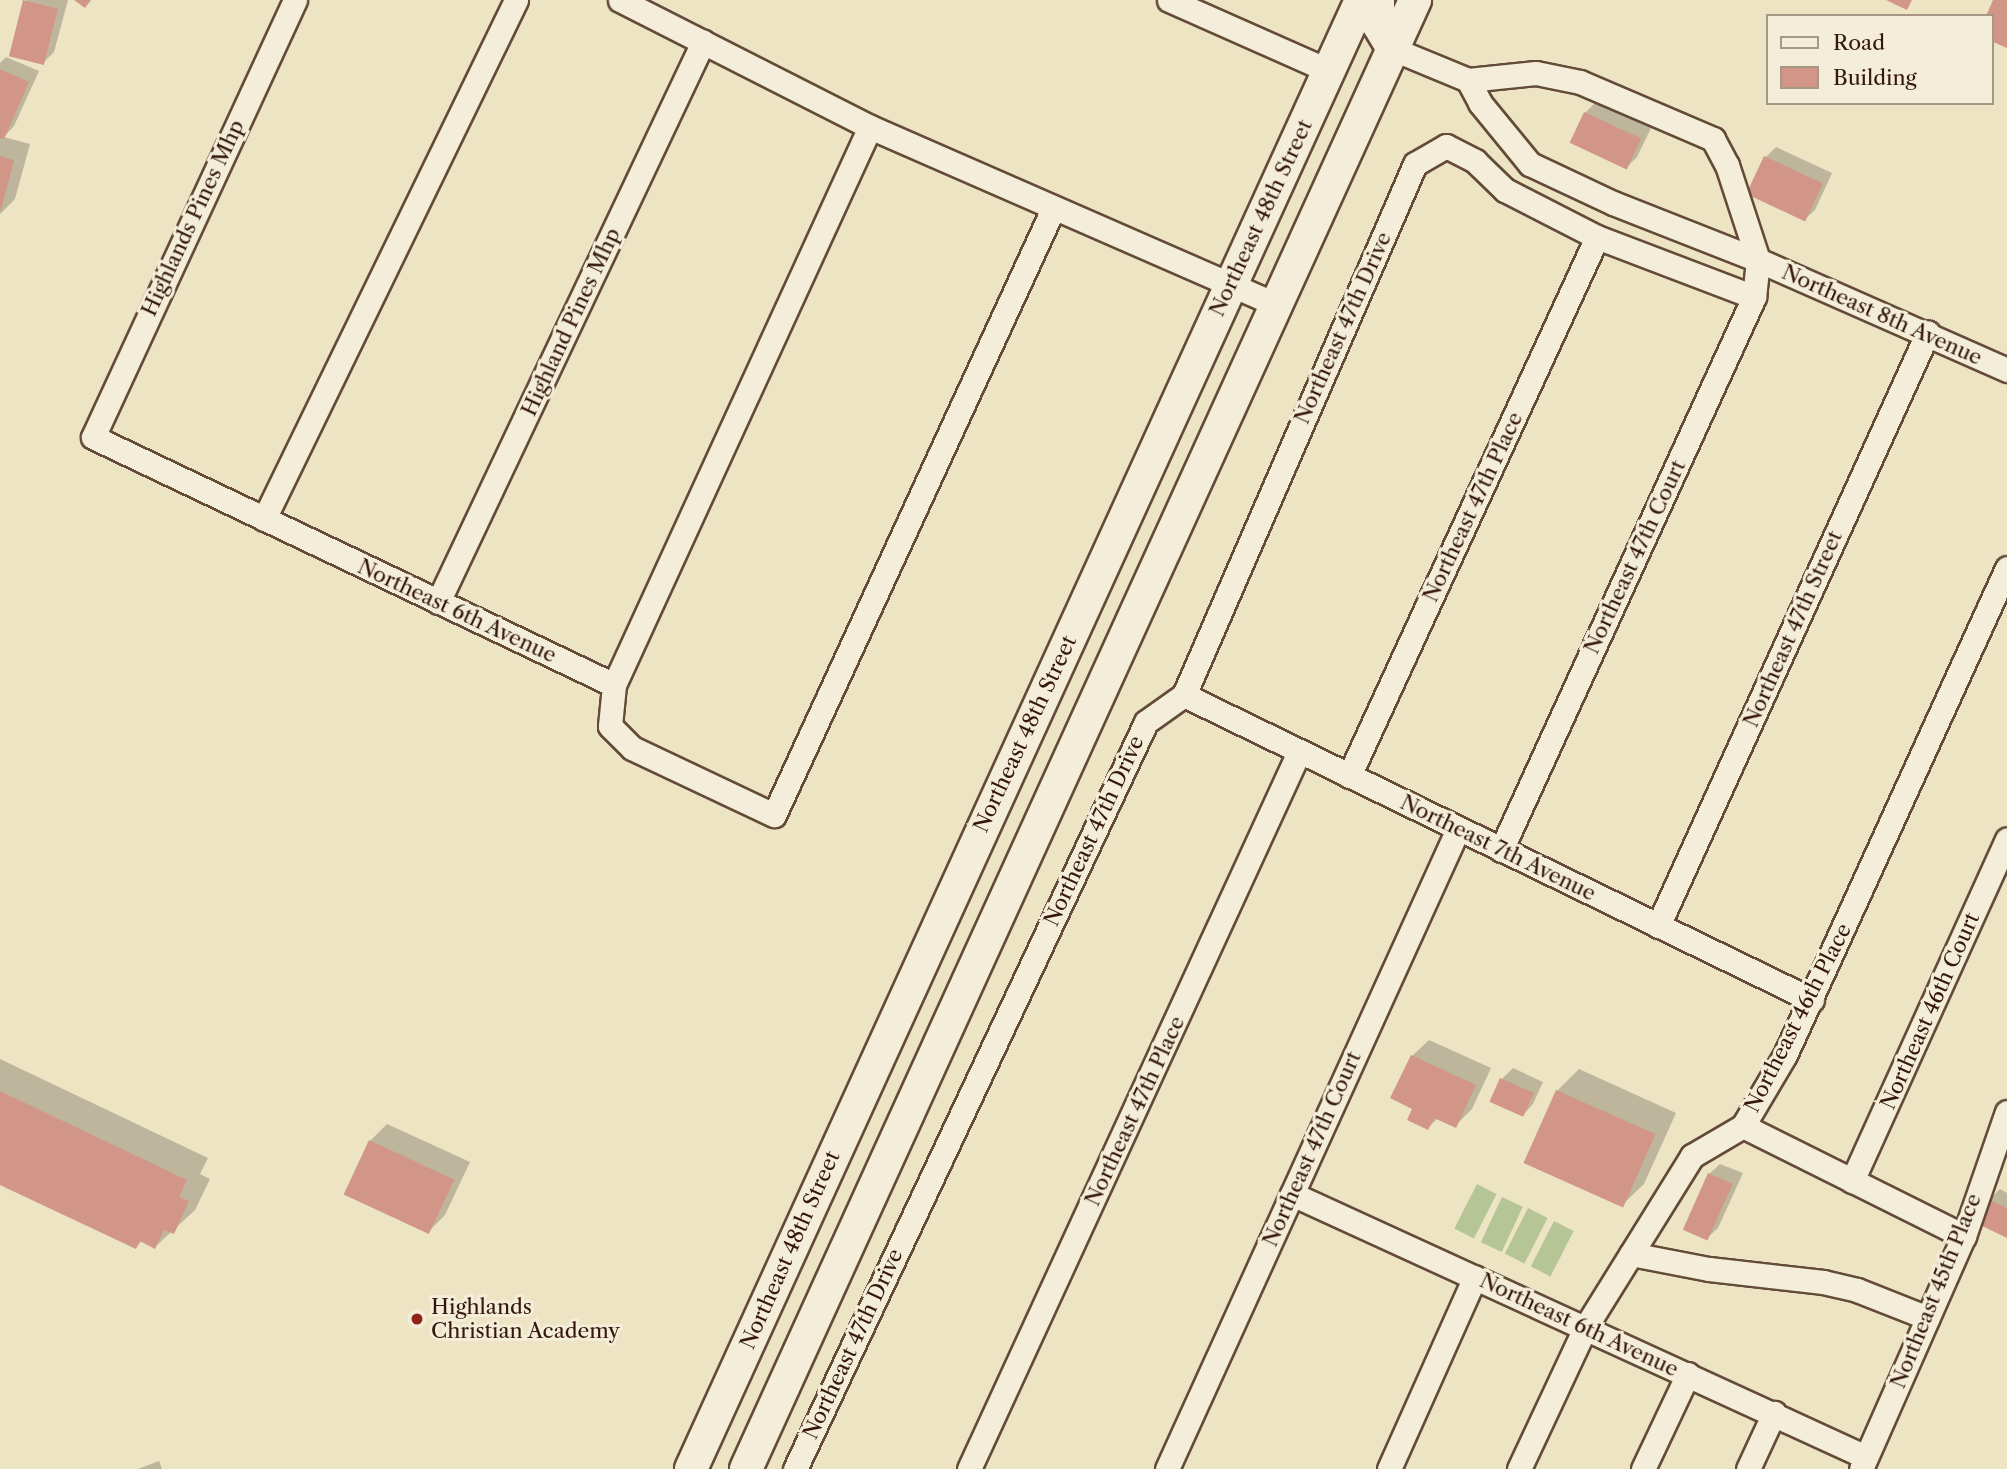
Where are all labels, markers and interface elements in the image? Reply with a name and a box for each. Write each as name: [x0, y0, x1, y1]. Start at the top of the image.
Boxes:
legend: [1766, 14, 1993, 105]
text: Road: [1833, 30, 1885, 55]
text: Building: [1833, 65, 1917, 90]
street label: Highlands Pines Mhp: [136, 116, 250, 320]
street label: Northeast 48th Street: [1204, 116, 1318, 320]
street label: Highland Pines Mhp: [516, 224, 626, 420]
street label: Northeast 47th Drive: [1289, 228, 1397, 428]
street label: Northeast 8th Avenue: [1778, 259, 1986, 371]
street label: Northeast 47th Place: [1418, 408, 1528, 606]
street label: Northeast 47th Court: [1579, 456, 1691, 658]
street label: Northeast 47th Street: [1738, 527, 1848, 731]
street label: Northeast 6th Avenue: [353, 554, 561, 668]
street label: Northeast 48th Street: [968, 632, 1082, 836]
street label: Northeast 47th Drive: [1039, 732, 1149, 930]
street label: Northeast 7th Avenue: [1396, 790, 1600, 906]
street label: Northeast 46th Court: [1875, 909, 1985, 1113]
street label: Northeast 46th Place: [1739, 919, 1857, 1117]
street label: Northeast 47th Place: [1080, 1012, 1190, 1210]
street label: Northeast 47th Court: [1258, 1048, 1366, 1250]
street label: Northeast 48th Street: [735, 1147, 845, 1353]
street label: Northeast 45th Place: [1885, 1190, 1987, 1392]
street label: Northeast 47th Drive: [798, 1245, 908, 1443]
street label: Northeast 6th Avenue: [1475, 1268, 1683, 1382]
place label: Highlands Christian Academy: [431, 1294, 621, 1344]
marker: Highlands Christian Academy: [409, 1311, 425, 1327]

